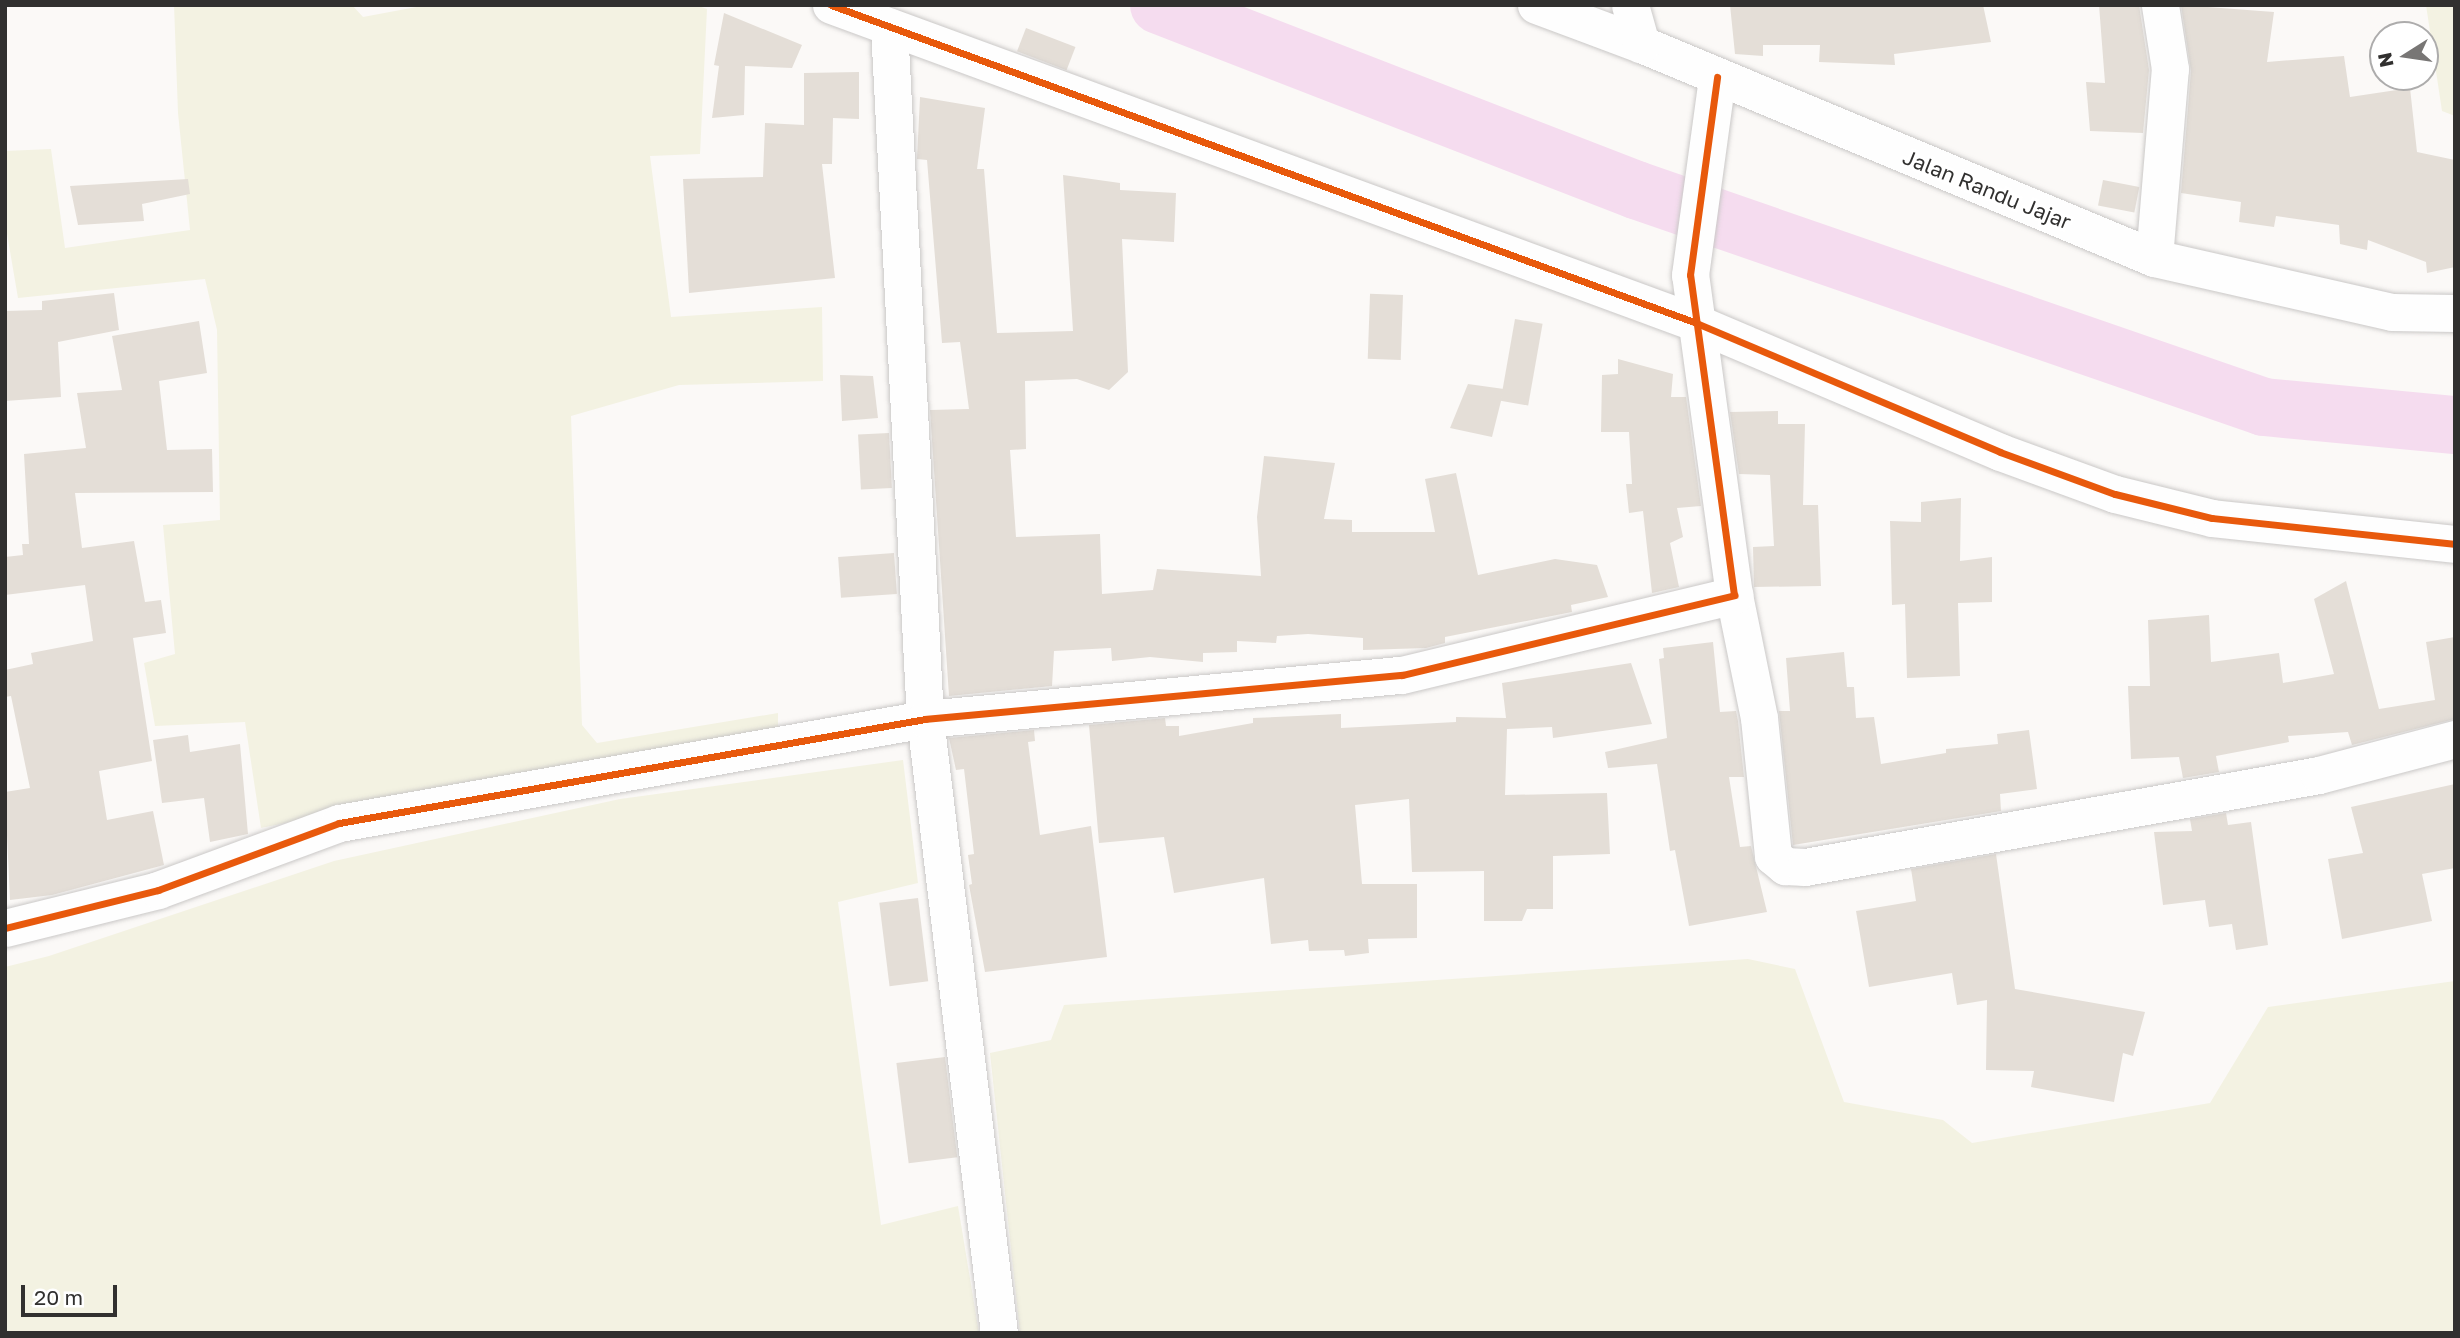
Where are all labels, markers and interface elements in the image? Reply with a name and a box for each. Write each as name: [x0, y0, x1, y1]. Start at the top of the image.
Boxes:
north arrow: [2369, 21, 2439, 91]
text: N: [2372, 51, 2398, 70]
street label: Jalan Randu Jajar: [1899, 144, 2075, 234]
scale bar: [24, 1272, 121, 1316]
text: 20 m: [34, 1284, 83, 1310]

